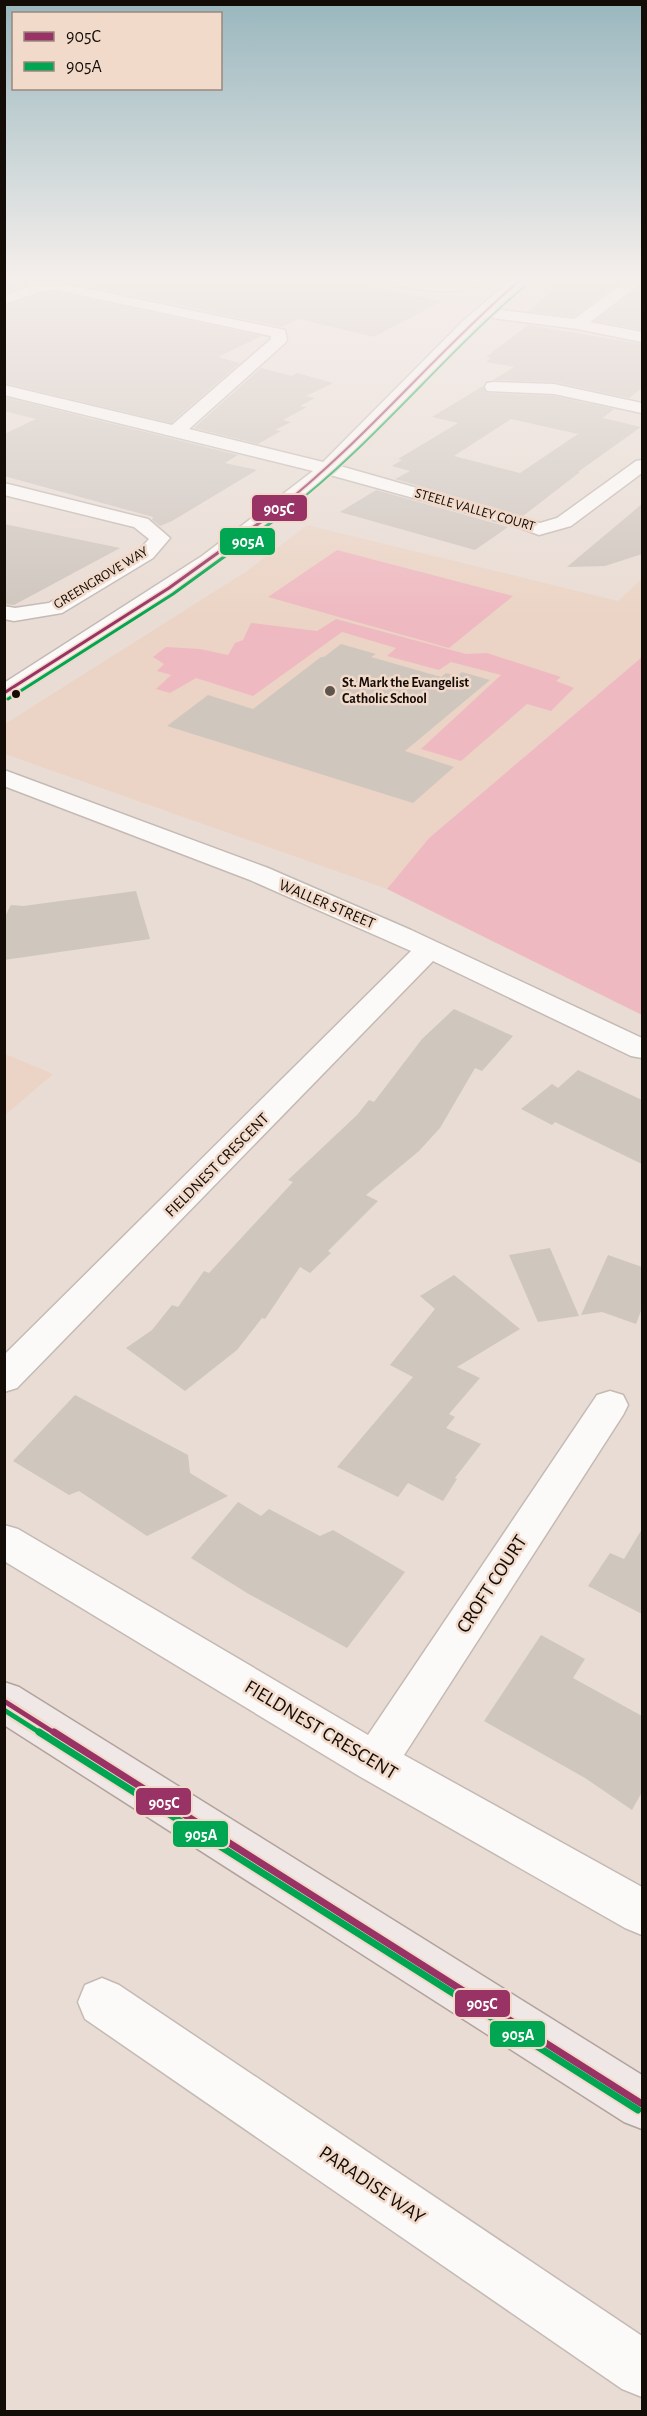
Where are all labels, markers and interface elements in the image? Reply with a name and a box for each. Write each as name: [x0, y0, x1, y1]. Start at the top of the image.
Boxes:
legend: [12, 12, 222, 90]
text: 905C: [66, 28, 101, 46]
text: 905A: [66, 58, 102, 76]
street label: STEELE VALLEY COURT: [413, 486, 537, 534]
line badge: 905C: [251, 494, 308, 522]
text: 905C: [263, 501, 295, 517]
line badge: 905A: [219, 527, 276, 556]
text: 905A: [232, 534, 265, 550]
street label: GREENGROVE WAY: [51, 544, 151, 612]
place label: St. Mark the Evangelist Catholic School: [342, 676, 469, 706]
marker: St. Mark the Evangelist Catholic School: [323, 684, 337, 698]
unlabelled marker: [10, 688, 22, 700]
street label: WALLER STREET: [276, 877, 378, 932]
street label: FIELDNEST CRESCENT: [162, 1110, 272, 1220]
street label: CROFT COURT: [453, 1531, 531, 1636]
street label: FIELDNEST CRESCENT: [241, 1677, 401, 1784]
line badge: 905C: [135, 1787, 192, 1816]
text: 905C: [148, 1795, 180, 1811]
line badge: 905A: [172, 1820, 229, 1848]
text: 905A: [185, 1827, 218, 1843]
line badge: 905C: [454, 1989, 511, 2018]
text: 905C: [466, 1996, 498, 2012]
line badge: 905A: [489, 2020, 546, 2048]
text: 905A: [502, 2027, 535, 2043]
street label: PARADISE WAY: [315, 2142, 429, 2228]

